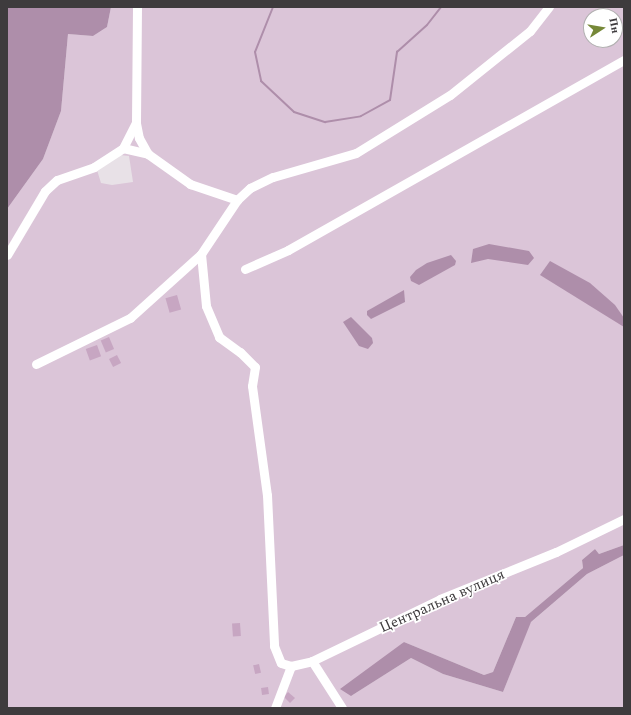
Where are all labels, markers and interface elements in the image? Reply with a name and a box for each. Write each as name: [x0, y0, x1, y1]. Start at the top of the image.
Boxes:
north arrow: [583, 8, 623, 48]
text: Пн: [604, 16, 624, 35]
street label: Центральна вулиця: [376, 565, 508, 637]

